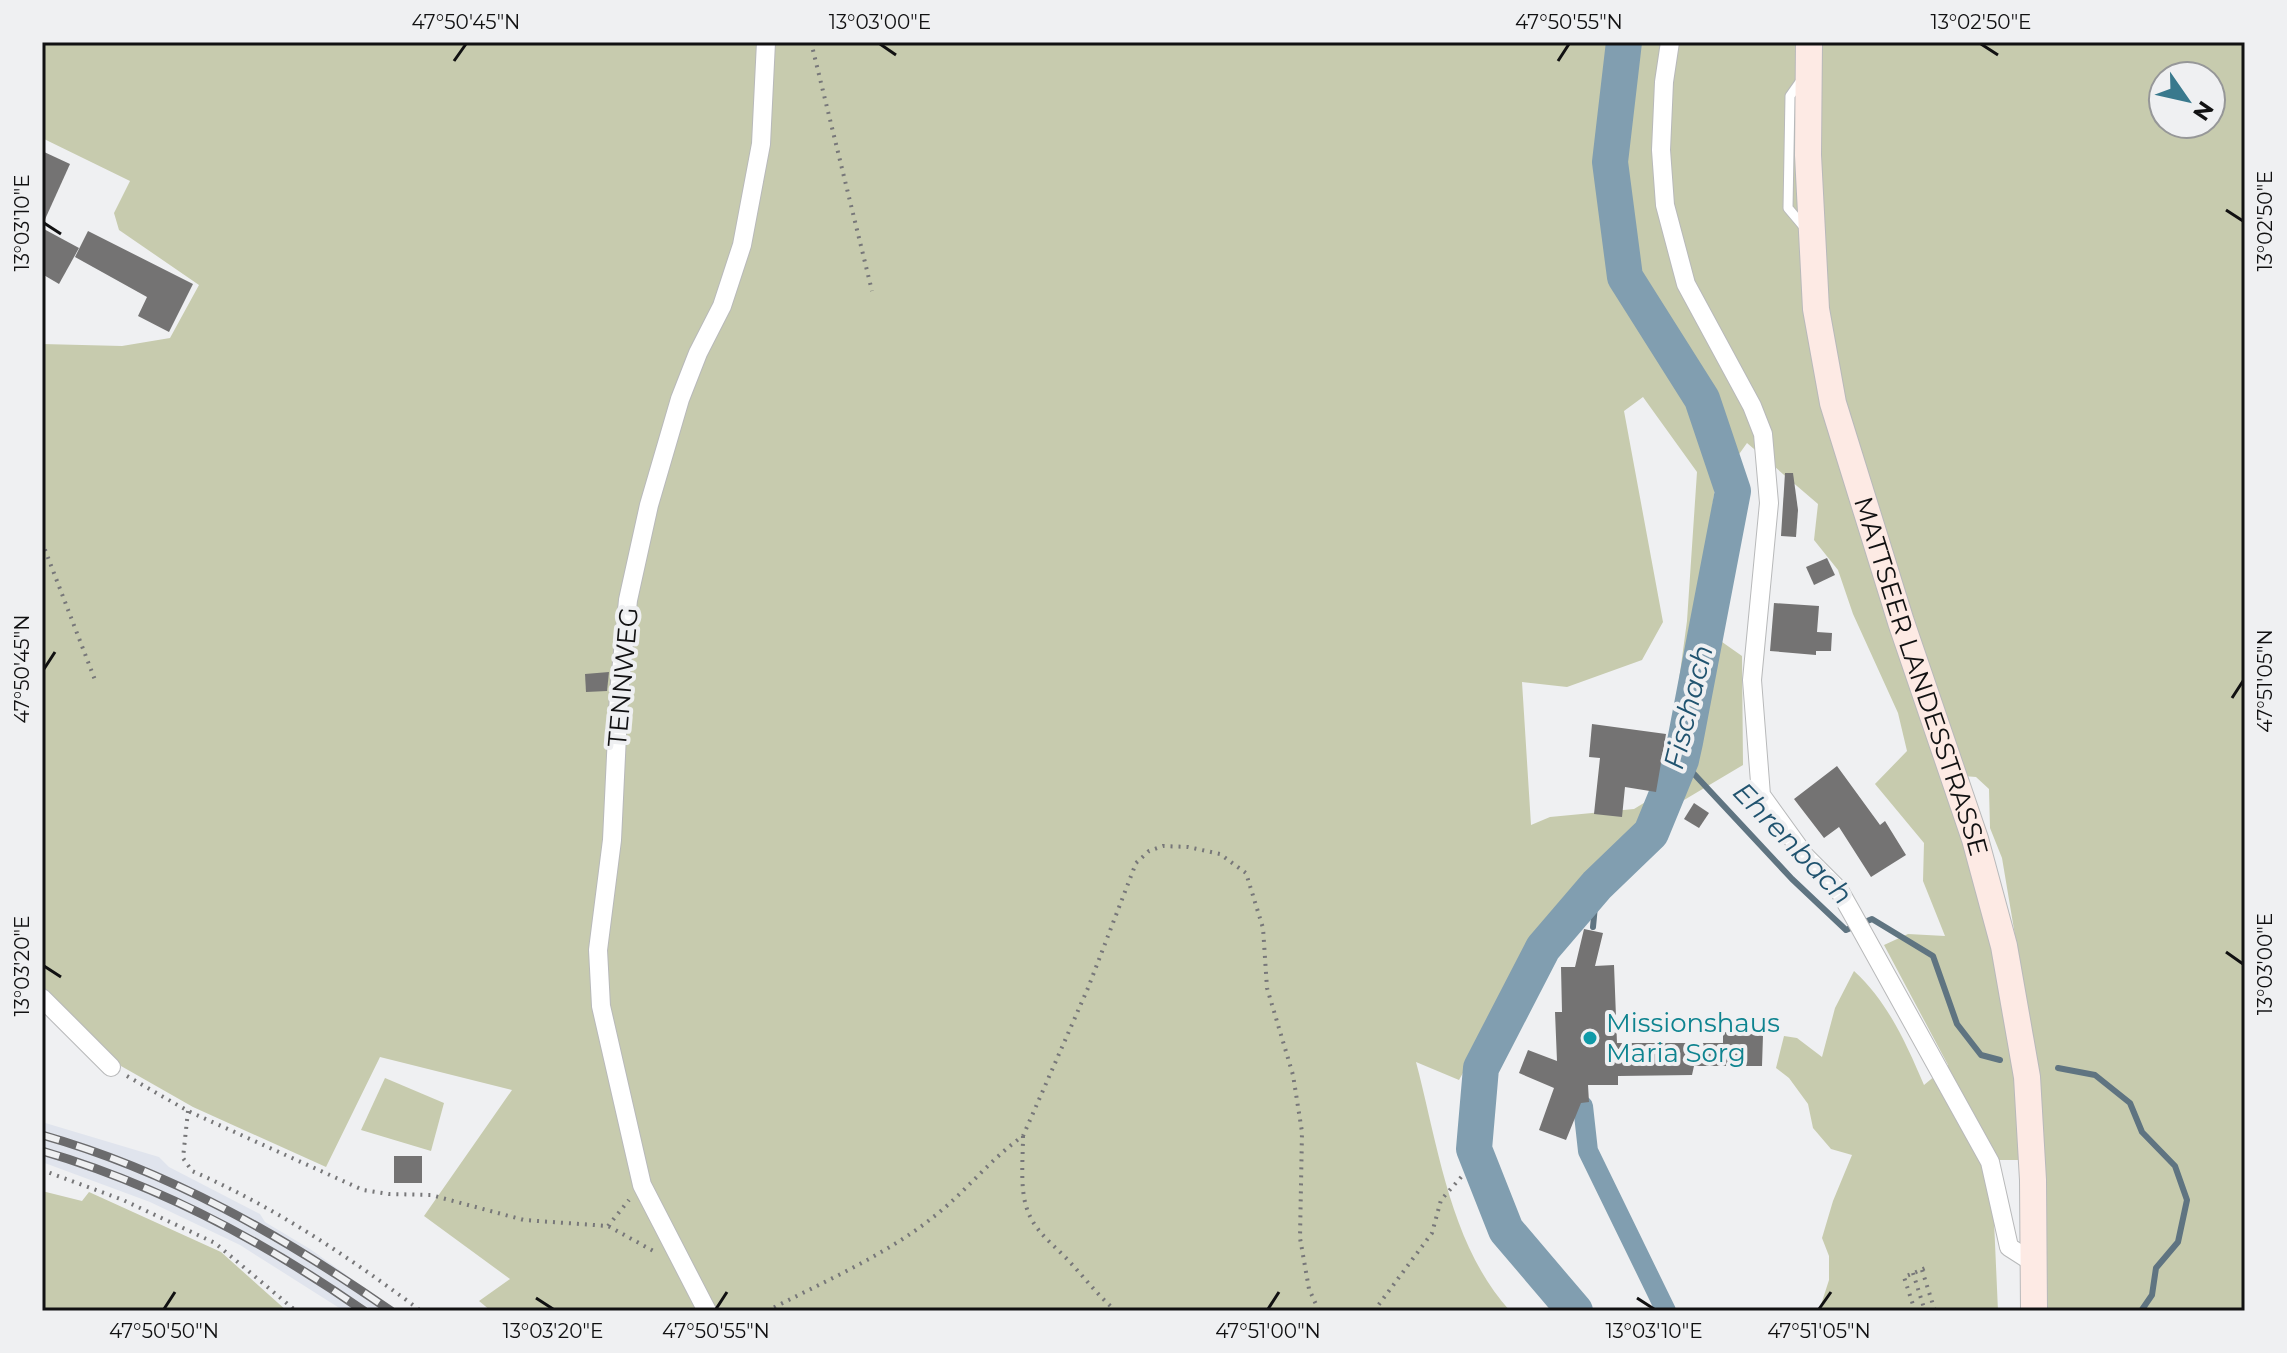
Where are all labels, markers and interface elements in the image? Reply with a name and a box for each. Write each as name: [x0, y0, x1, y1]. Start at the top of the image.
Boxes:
text: 47°50'45"N: [412, 10, 520, 34]
text: 13°03'00"E: [829, 10, 931, 34]
text: 47°50'55"N: [1515, 10, 1623, 34]
text: 13°02'50"E: [1931, 10, 2031, 34]
north arrow: [2147, 60, 2227, 140]
text: N: [2187, 96, 2219, 126]
text: 13°02'50"E: [2253, 171, 2277, 271]
text: 13°03'10"E: [10, 174, 34, 272]
street label: MATTSEER LANDESSTRASSE: [1847, 493, 1995, 859]
street label: TENNWEG: [601, 606, 645, 748]
text: 47°50'45"N: [10, 615, 34, 723]
text: 47°51'05"N: [2253, 629, 2277, 733]
water label: Fischach: [1656, 641, 1720, 773]
water label: Ehrenbach: [1726, 775, 1860, 911]
text: 13°03'00"E: [2253, 913, 2277, 1015]
text: 13°03'20"E: [10, 916, 34, 1016]
place label: Missionshaus Maria Sorg: [1606, 1007, 1780, 1069]
marker: Missionshaus Maria Sorg: [1581, 1029, 1599, 1047]
text: 47°50'50"N: [109, 1319, 219, 1343]
text: 13°03'20"E: [503, 1319, 603, 1343]
text: 47°50'55"N: [662, 1319, 770, 1343]
text: 47°51'00"N: [1215, 1319, 1321, 1343]
text: 13°03'10"E: [1605, 1319, 1703, 1343]
text: 47°51'05"N: [1767, 1319, 1871, 1343]

